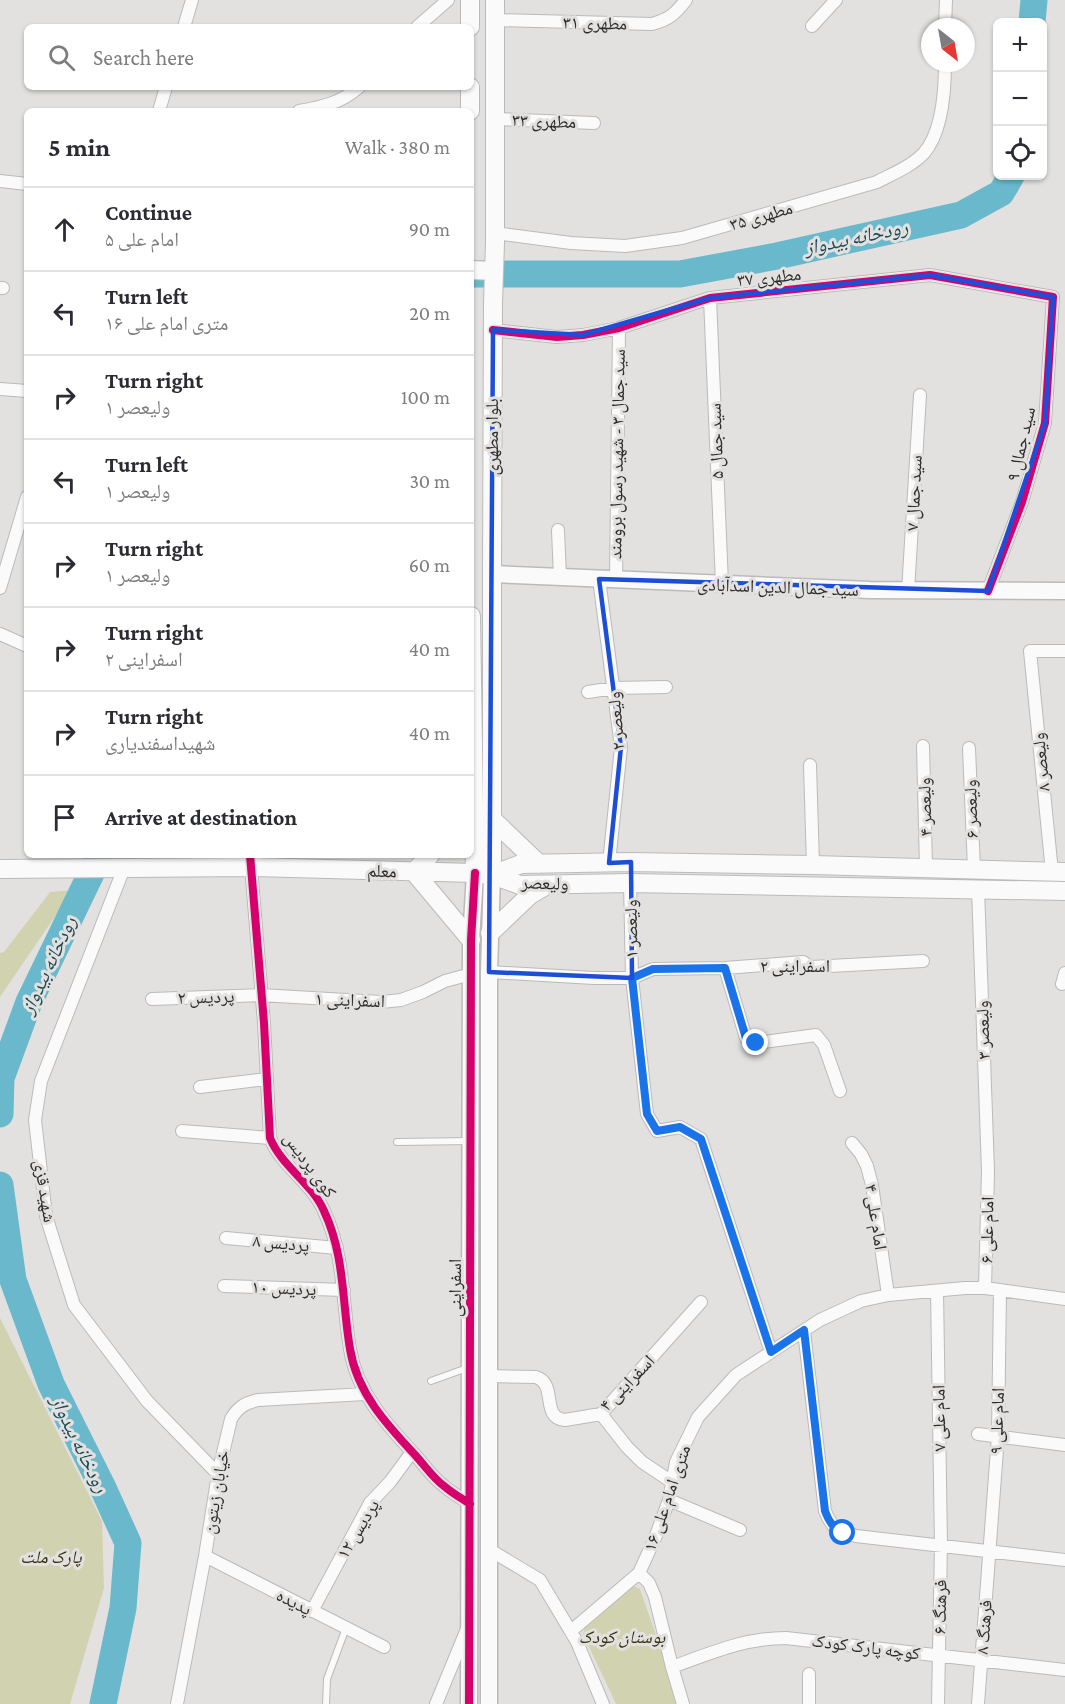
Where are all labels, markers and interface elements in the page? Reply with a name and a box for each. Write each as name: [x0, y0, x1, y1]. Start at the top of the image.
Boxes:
street label: مطهری ۳۱: [563, 12, 627, 35]
north arrow: [921, 18, 975, 72]
map controls: [993, 18, 1047, 180]
button: +: [993, 18, 1047, 72]
search box: [24, 24, 474, 90]
icon: search: [45, 41, 78, 74]
text: Search here: [93, 45, 194, 70]
button: −: [993, 72, 1047, 126]
street label: مطهری ۳۳: [511, 110, 577, 133]
button: locate: [993, 126, 1047, 180]
text: 5 min: [48, 133, 110, 162]
text: Walk · 380 m: [345, 136, 450, 158]
street label: مطهری ۳۵: [727, 198, 795, 235]
text: Continue: [105, 200, 192, 225]
icon: ahead: [48, 213, 81, 246]
water label: رودخانه بیدواز: [800, 215, 910, 260]
text: 90 m: [409, 218, 450, 240]
text: امام علی ۵: [105, 228, 179, 250]
street label: مطهری ۳۷: [736, 264, 802, 291]
text: Turn left: [105, 284, 188, 309]
icon: left: [48, 297, 81, 330]
text: 20 m: [409, 302, 450, 324]
text: ۱۶ متری امام علی: [105, 312, 228, 334]
street label: سید جمال ۳ - شهید رسول برومند: [605, 349, 630, 559]
text: Turn right: [105, 368, 203, 393]
icon: right: [48, 381, 81, 414]
text: 100 m: [401, 386, 450, 408]
text: ولیعصر ۱: [105, 396, 170, 418]
street label: بلوار مطهری: [482, 398, 503, 476]
street label: سید جمال ۵: [705, 403, 728, 479]
street label: سید جمال ۹: [1003, 405, 1040, 483]
text: Turn left: [105, 452, 188, 477]
street label: سید جمال ۷: [902, 455, 927, 531]
icon: left: [48, 465, 81, 498]
text: 30 m: [409, 470, 450, 492]
text: ولیعصر ۱: [105, 480, 170, 502]
text: Turn right: [105, 536, 203, 561]
icon: right: [48, 549, 81, 582]
text: 60 m: [409, 554, 450, 576]
text: ولیعصر ۱: [105, 564, 170, 586]
street label: سید جمال الدین اسدآبادی: [697, 574, 859, 601]
text: Turn right: [105, 620, 203, 645]
icon: right: [48, 633, 81, 666]
text: 40 m: [409, 638, 450, 660]
text: اسفراینی ۲: [105, 648, 183, 670]
street label: ولیعصر ۲: [603, 691, 629, 751]
text: Turn right: [105, 704, 203, 729]
icon: right: [48, 717, 81, 750]
text: 40 m: [409, 722, 450, 744]
text: شهیداسفندیاری: [105, 732, 215, 754]
street label: ولیعصر ۸: [1028, 732, 1054, 792]
street label: ولیعصر ۴: [914, 777, 936, 837]
street label: ولیعصر ۶: [960, 779, 982, 839]
icon: arrive: [48, 801, 81, 834]
text: Arrive at destination: [105, 805, 297, 830]
street label: معلم: [367, 860, 397, 884]
street label: ولیعصر: [520, 872, 569, 894]
street label: ولیعصر ۱: [620, 899, 642, 959]
water label: رودخانه بیدواز: [15, 912, 81, 1020]
street label: اسفراینی ۲: [760, 956, 830, 977]
street label: پردیس ۲: [177, 986, 235, 1009]
street label: اسفراینی ۱: [315, 989, 385, 1012]
street label: ولیعصر ۳: [972, 1000, 994, 1060]
route end: [742, 1029, 768, 1055]
street label: کوی پردیس: [279, 1128, 341, 1203]
street label: شهید قزی: [29, 1158, 60, 1224]
street label: امام علی ۴: [859, 1183, 891, 1252]
street label: امام علی ۶: [976, 1197, 1000, 1263]
street label: پردیس ۸: [252, 1231, 310, 1257]
street label: اسفراینی: [445, 1259, 466, 1317]
street label: پردیس ۱۰: [251, 1277, 317, 1300]
street label: اسفراینی ۴: [596, 1351, 659, 1416]
street label: امام علی ۷: [928, 1385, 952, 1451]
street label: امام علی ۹: [986, 1387, 1010, 1455]
water label: رودخانه بیدواز: [45, 1390, 113, 1497]
street label: ۱۶ متری امام علی: [639, 1442, 696, 1554]
street label: خیابان زیتون: [199, 1449, 234, 1536]
street label: پردیس ۱۲: [333, 1496, 384, 1563]
route start: [829, 1519, 855, 1545]
park label: پارک ملت: [20, 1547, 83, 1568]
street label: فرهنگ ۶: [930, 1579, 950, 1635]
street label: پدیده: [273, 1585, 315, 1620]
street label: فرهنگ ۸: [972, 1599, 996, 1655]
park label: بوستان کودک: [579, 1627, 666, 1648]
street label: کوچه پارک کودک: [810, 1630, 922, 1665]

